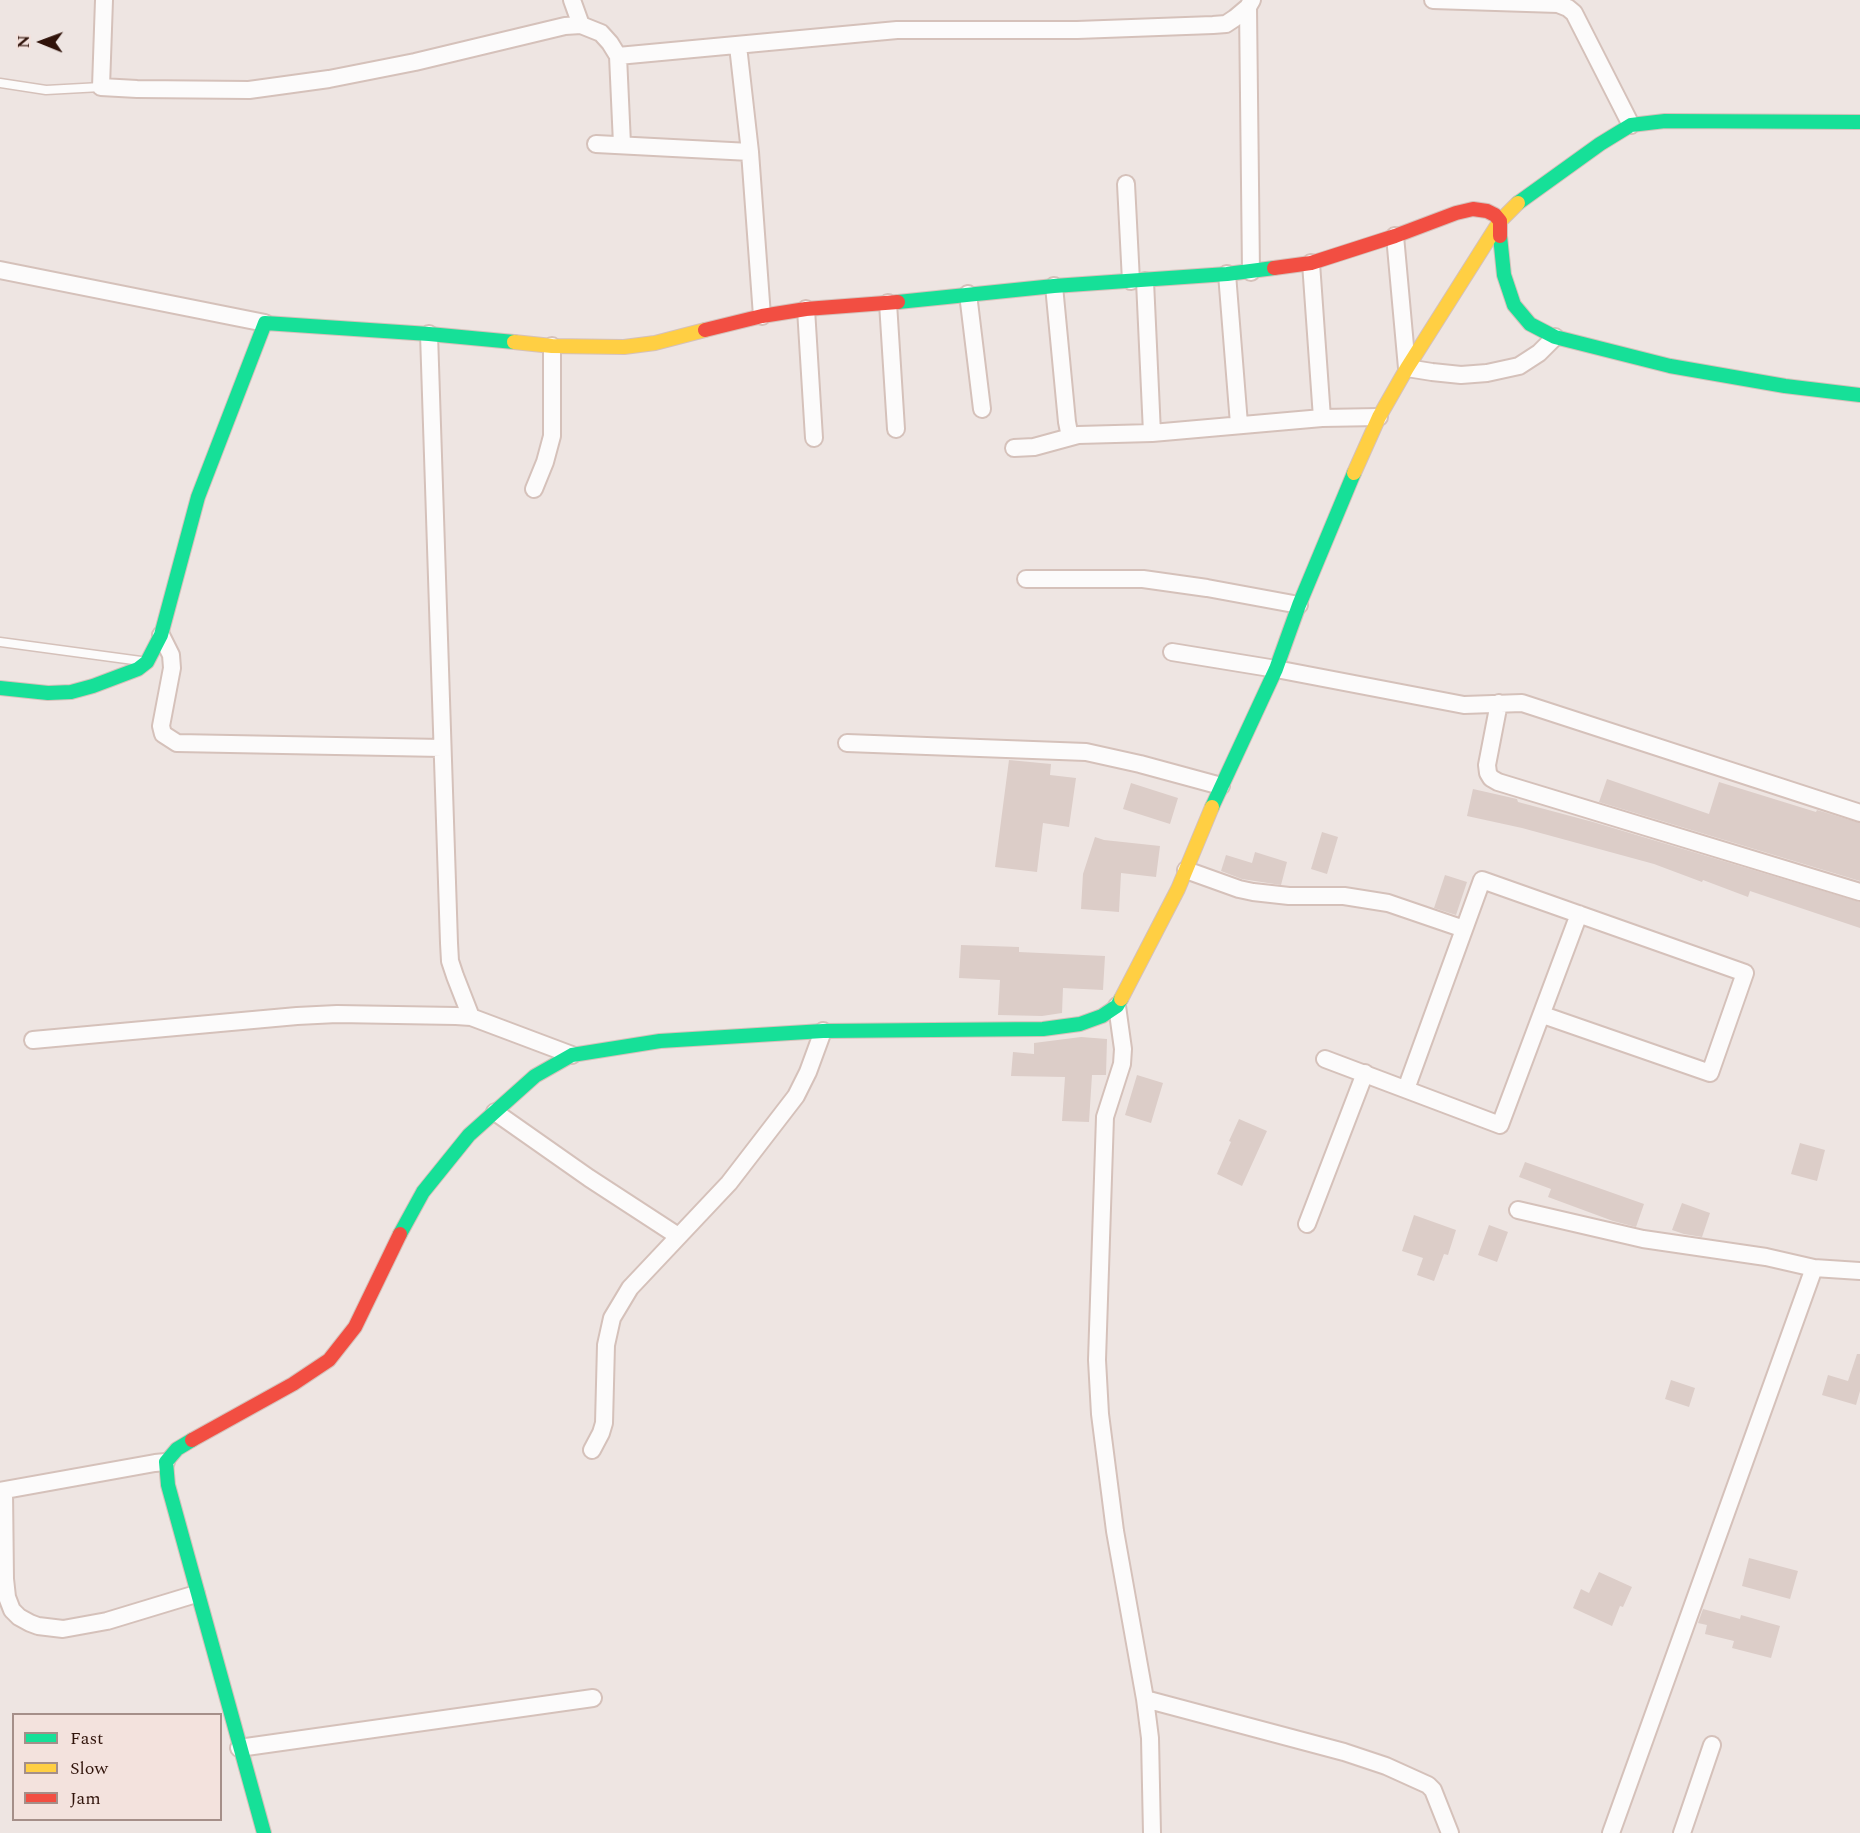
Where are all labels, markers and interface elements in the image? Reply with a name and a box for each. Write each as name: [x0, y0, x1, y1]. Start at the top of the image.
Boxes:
north arrow: [12, 12, 72, 72]
text: N: [12, 35, 36, 48]
legend: [12, 1713, 222, 1821]
text: Fast: [70, 1725, 103, 1752]
text: Slow: [70, 1755, 108, 1782]
text: Jam: [70, 1785, 101, 1812]

